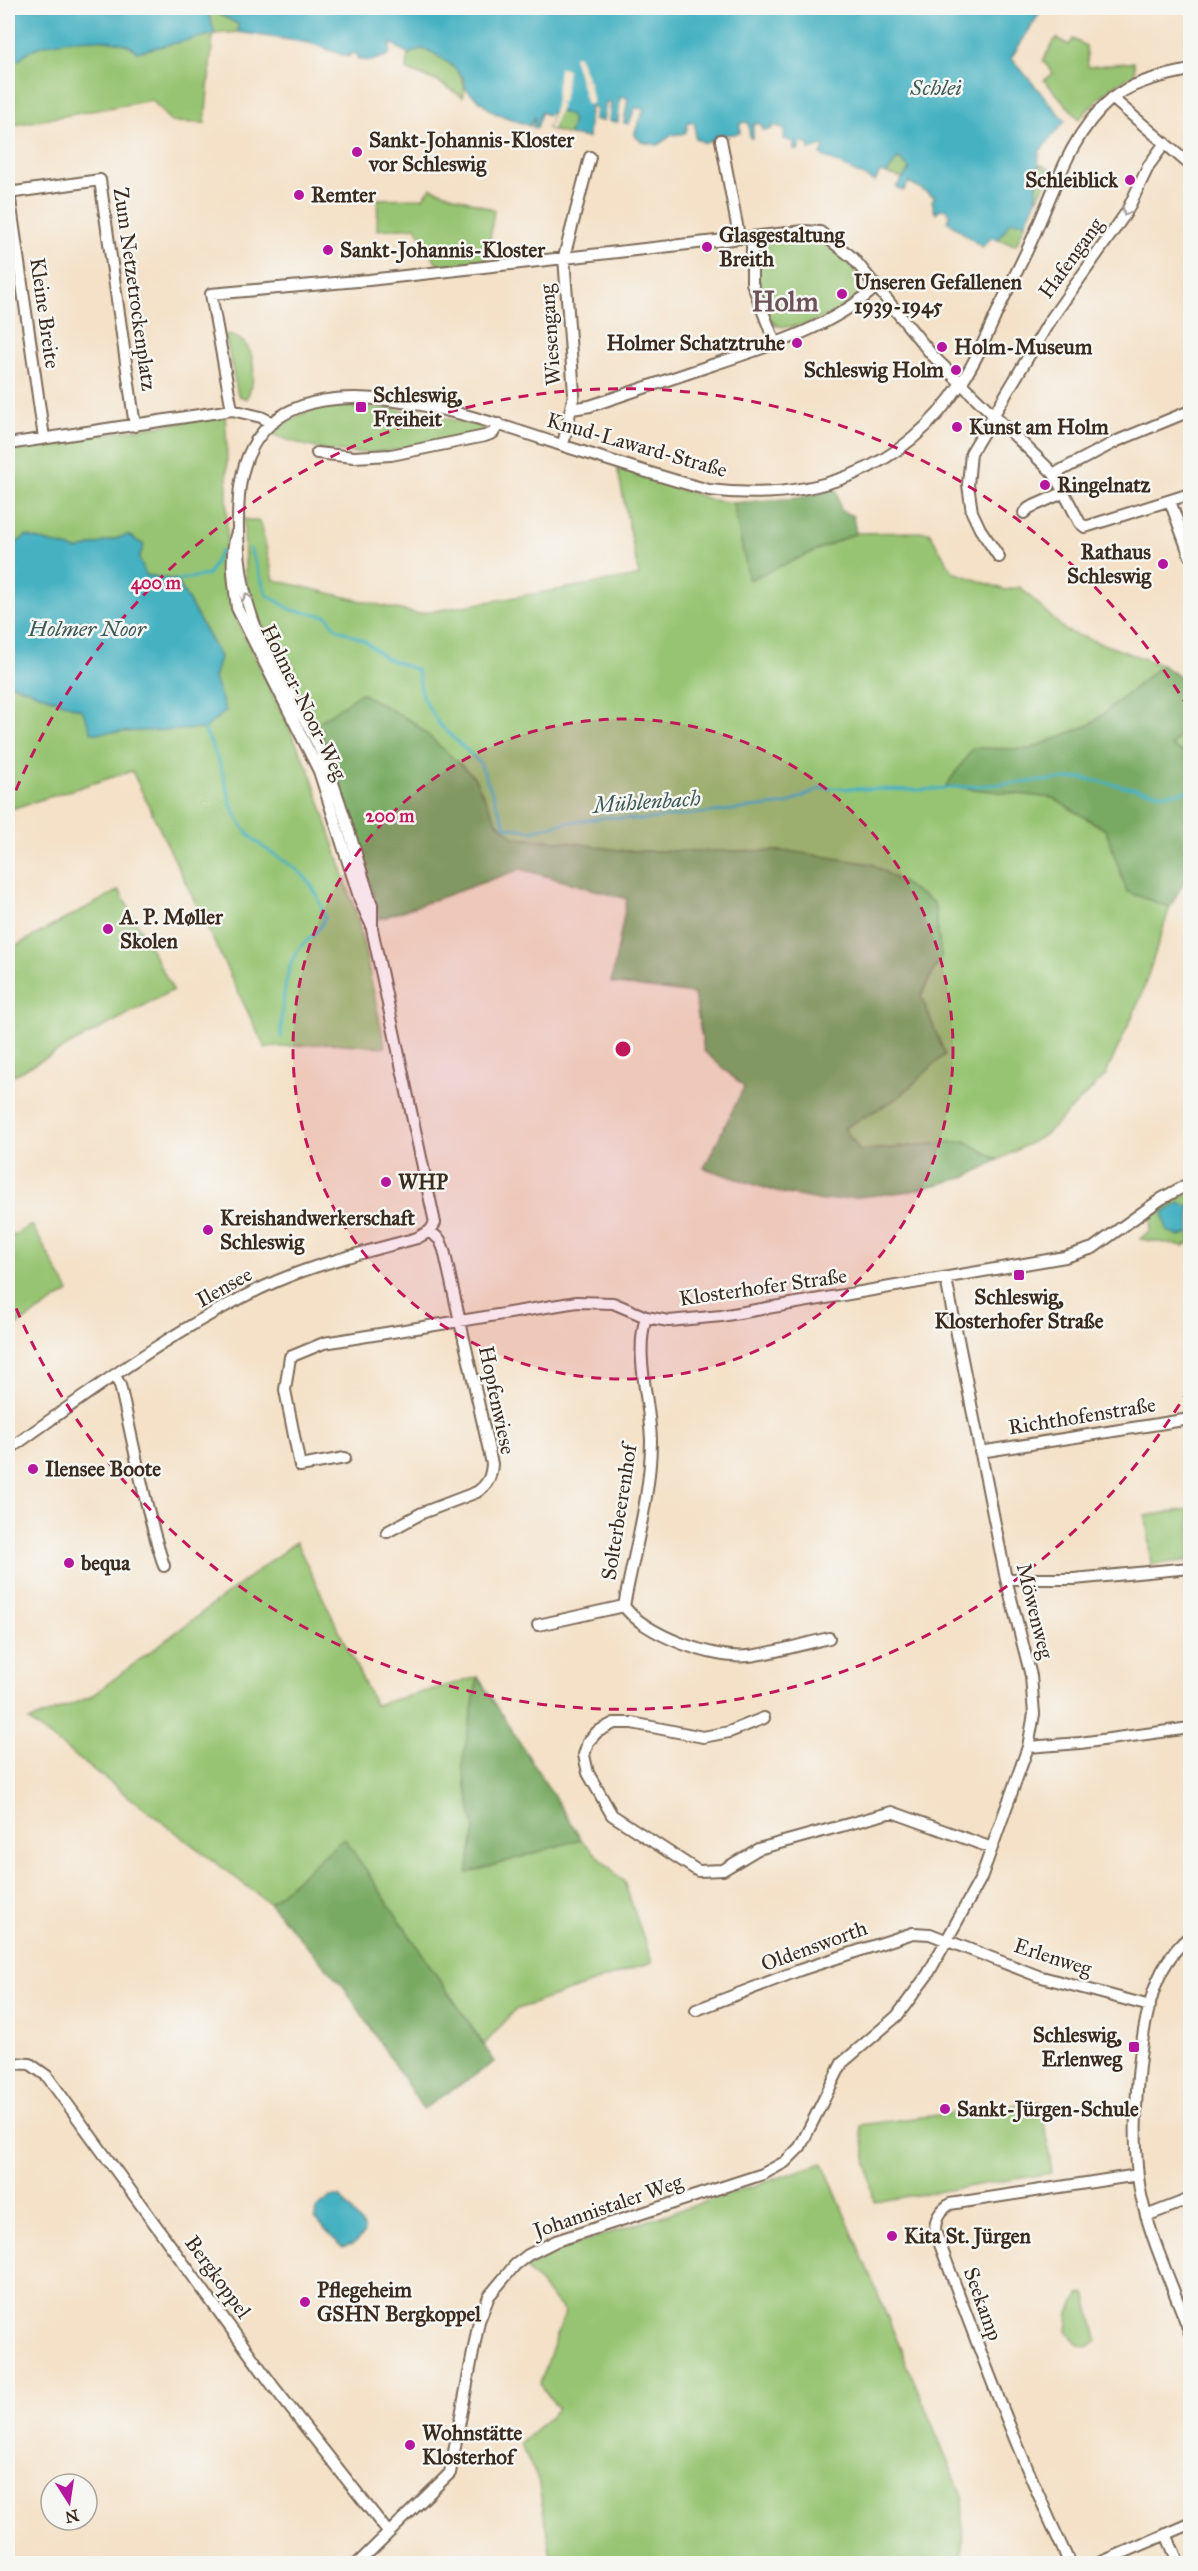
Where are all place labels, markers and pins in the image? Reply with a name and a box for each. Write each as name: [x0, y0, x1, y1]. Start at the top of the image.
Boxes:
place label: Sankt-Johannis-Kloster vor Schleswig: [368, 127, 575, 177]
marker: Sankt-Johannis-Kloster vor Schleswig: [350, 145, 364, 159]
place label: Schleiblick: [1025, 167, 1119, 193]
marker: Schleiblick: [1123, 173, 1137, 187]
place label: Remter: [311, 182, 377, 208]
marker: Remter: [292, 188, 306, 202]
place label: Glasgestaltung Breith: [719, 222, 846, 272]
place label: Sankt-Johannis-Kloster: [340, 237, 546, 264]
marker: Glasgestaltung Breith: [700, 240, 714, 254]
marker: Sankt-Johannis-Kloster: [321, 243, 335, 257]
place label: Unseren Gefallenen 1939-1945: [854, 269, 1022, 319]
marker: Unseren Gefallenen 1939-1945: [835, 287, 849, 301]
place label: Holmer Schatztruhe: [606, 330, 785, 356]
place label: Holm-Museum: [954, 334, 1093, 360]
marker: Holmer Schatztruhe: [790, 336, 804, 350]
marker: Holm-Museum: [935, 340, 949, 354]
place label: Schleswig Holm: [804, 357, 944, 383]
marker: Schleswig Holm: [949, 363, 963, 377]
place label: Schleswig, Freiheit: [373, 382, 463, 432]
marker: Schleswig, Freiheit: [354, 400, 368, 414]
place label: Kunst am Holm: [969, 414, 1109, 440]
marker: Kunst am Holm: [950, 420, 964, 434]
place label: Ringelnatz: [1057, 472, 1151, 498]
marker: Ringelnatz: [1038, 478, 1052, 492]
place label: Rathaus Schleswig: [1067, 539, 1152, 589]
marker: Rathaus Schleswig: [1156, 557, 1170, 571]
place label: A. P. Møller Skolen: [118, 904, 224, 954]
marker: A. P. Møller Skolen: [101, 922, 115, 936]
centre of rings: [613, 1039, 633, 1059]
place label: WHP: [398, 1169, 448, 1195]
marker: WHP: [379, 1175, 393, 1189]
place label: Kreishandwerkerschaft Schleswig: [220, 1205, 416, 1255]
marker: Kreishandwerkerschaft Schleswig: [201, 1223, 215, 1237]
marker: Schleswig, Klosterhofer Straße: [1012, 1268, 1026, 1282]
place label: Schleswig, Klosterhofer Straße: [935, 1284, 1104, 1334]
place label: Ilensee Boote: [45, 1456, 161, 1482]
marker: Ilensee Boote: [26, 1462, 40, 1476]
place label: bequa: [80, 1550, 131, 1576]
marker: bequa: [62, 1556, 76, 1570]
place label: Schleswig, Erlenweg: [1033, 2022, 1123, 2072]
marker: Schleswig, Erlenweg: [1127, 2040, 1141, 2054]
place label: Sankt-Jürgen-Schule: [957, 2096, 1139, 2123]
marker: Sankt-Jürgen-Schule: [938, 2102, 952, 2116]
place label: Kita St. Jürgen: [904, 2223, 1031, 2250]
marker: Kita St. Jürgen: [885, 2229, 899, 2243]
place label: Pflegeheim GSHN Bergkoppel: [317, 2277, 482, 2327]
marker: Pflegeheim GSHN Bergkoppel: [298, 2295, 312, 2309]
place label: Wohnstätte Klosterhof: [422, 2420, 523, 2470]
marker: Wohnstätte Klosterhof: [403, 2438, 417, 2452]

